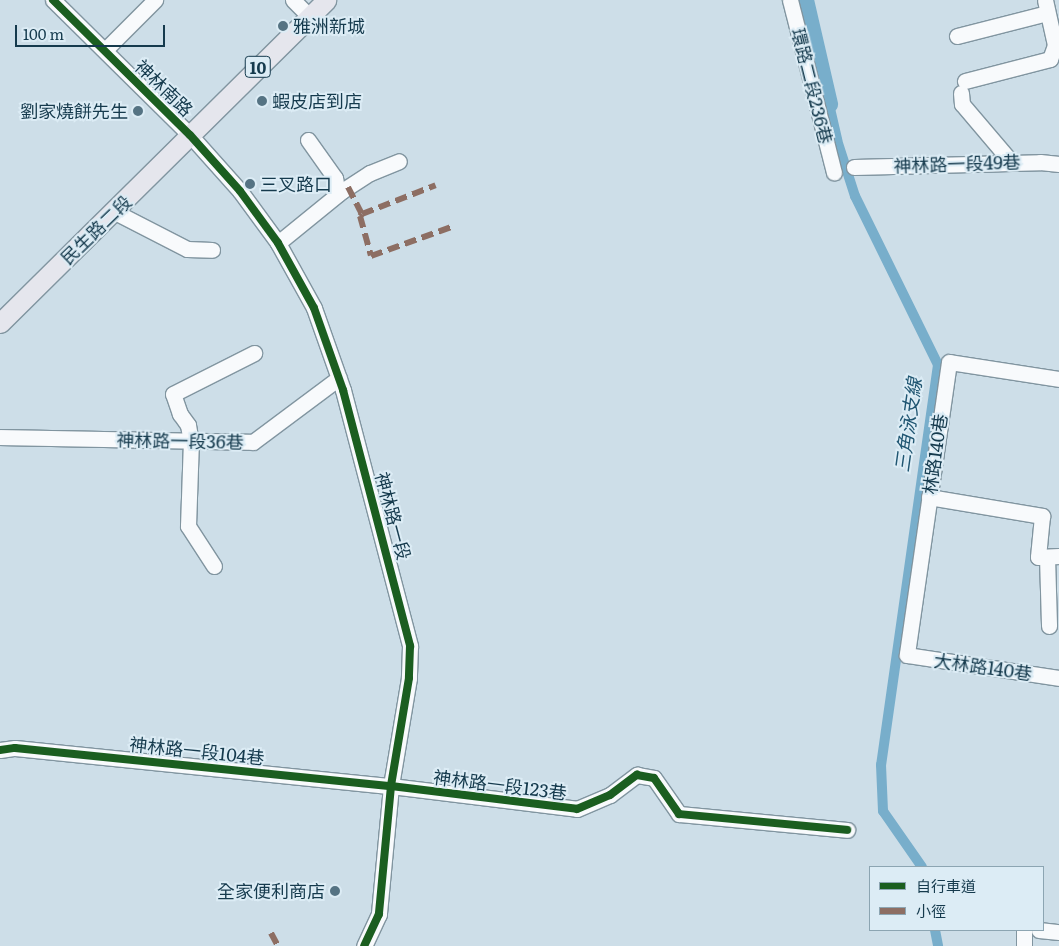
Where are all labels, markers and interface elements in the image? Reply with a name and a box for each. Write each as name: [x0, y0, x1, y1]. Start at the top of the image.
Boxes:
scale bar: [18, 15, 168, 47]
place label: 雅洲新城: [293, 15, 365, 37]
marker: 雅洲新城: [277, 20, 289, 32]
text: 100 m: [23, 22, 64, 45]
street label: 環路二段236巷: [787, 26, 837, 146]
road number: 10: [244, 54, 272, 80]
street label: 神林南路: [131, 55, 197, 121]
place label: 蝦皮店到店: [272, 90, 362, 112]
marker: 蝦皮店到店: [256, 95, 268, 107]
place label: 劉家燒餅先生: [20, 100, 128, 122]
marker: 劉家燒餅先生: [132, 105, 144, 117]
street label: 神林路一段49巷: [893, 151, 1021, 177]
place label: 三叉路口: [260, 173, 332, 195]
marker: 三叉路口: [244, 178, 256, 190]
street label: 民生路二段: [56, 191, 136, 269]
water label: 三角泳支線: [890, 376, 926, 474]
street label: 林路140巷: [919, 412, 951, 496]
street label: 神林路一段36巷: [116, 429, 244, 453]
street label: 神林路一段: [371, 470, 415, 562]
street label: 大林路140巷: [933, 649, 1033, 685]
street label: 神林路一段104巷: [128, 733, 266, 769]
street label: 神林路一段123巷: [432, 766, 568, 804]
legend: [869, 866, 1044, 931]
text: 自行車道: [916, 874, 976, 897]
place label: 全家便利商店: [217, 880, 325, 902]
marker: 全家便利商店: [329, 885, 341, 897]
text: 小徑: [916, 899, 946, 922]

